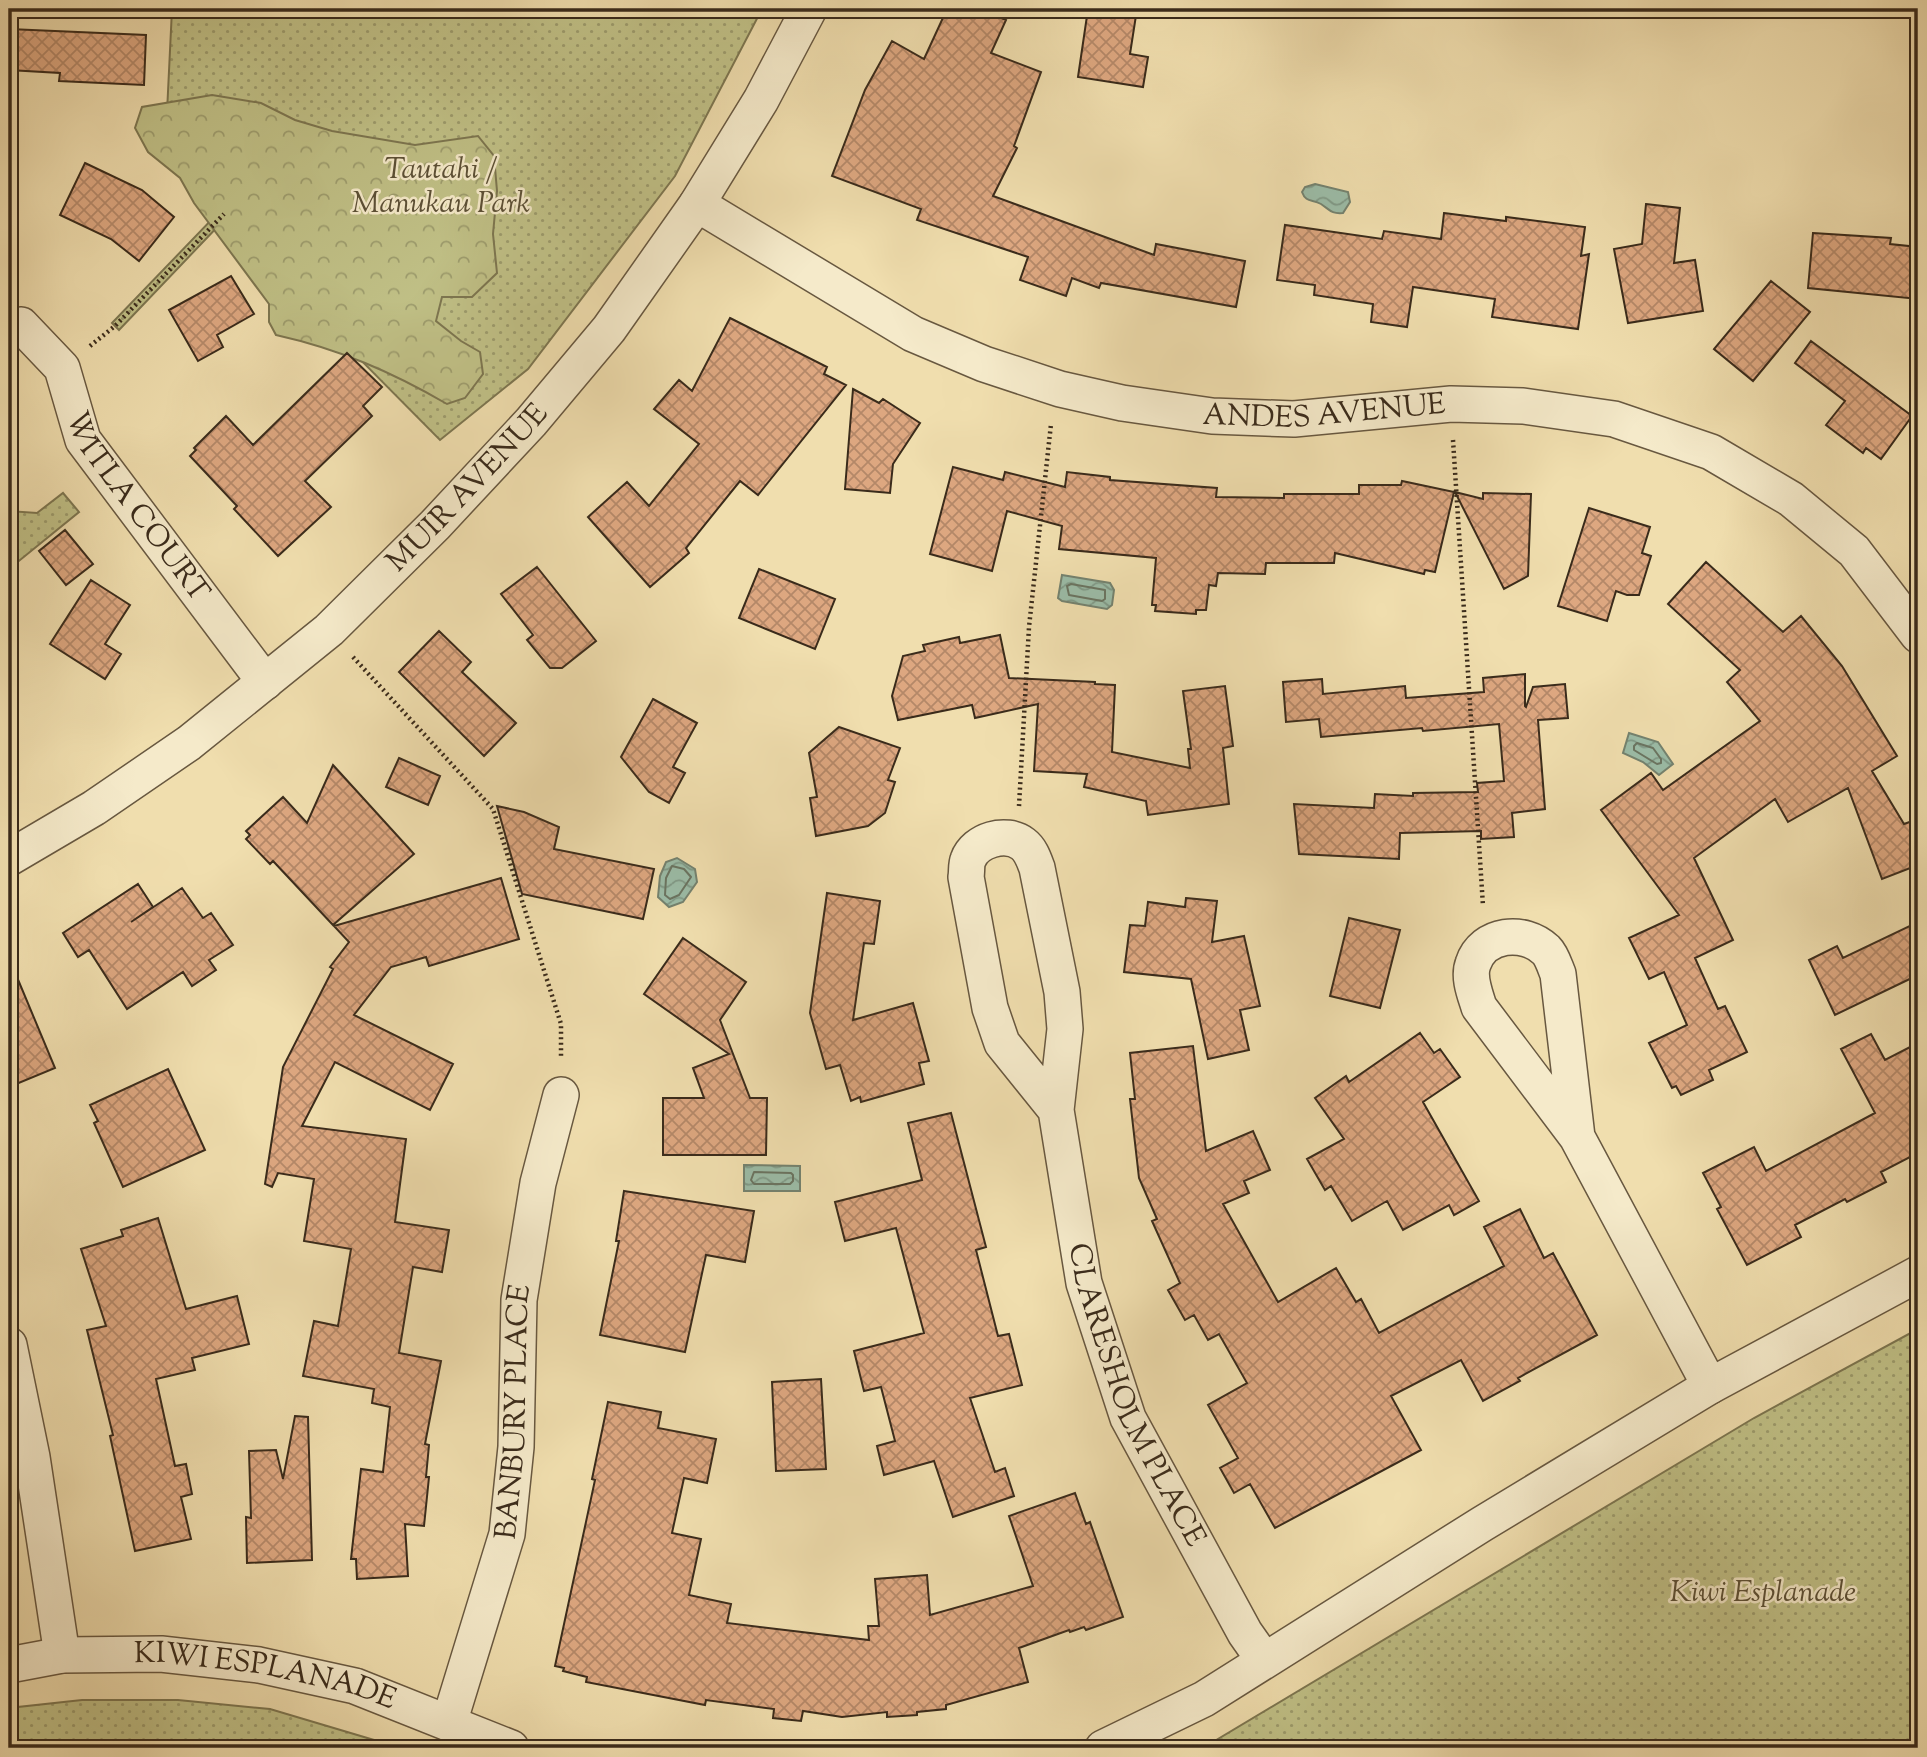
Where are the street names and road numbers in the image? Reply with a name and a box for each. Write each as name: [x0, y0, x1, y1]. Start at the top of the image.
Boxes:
street label: ANDES AVENUE: [1202, 383, 1447, 441]
street label: MUIR AVENUE: [377, 395, 559, 583]
street label: WITLA COURT: [54, 406, 219, 611]
street label: CLARESHOLM PLACE: [1056, 1240, 1216, 1555]
street label: BANBURY PLACE: [485, 1281, 543, 1542]
street label: KIWI ESPLANADE: [134, 1632, 402, 1722]

